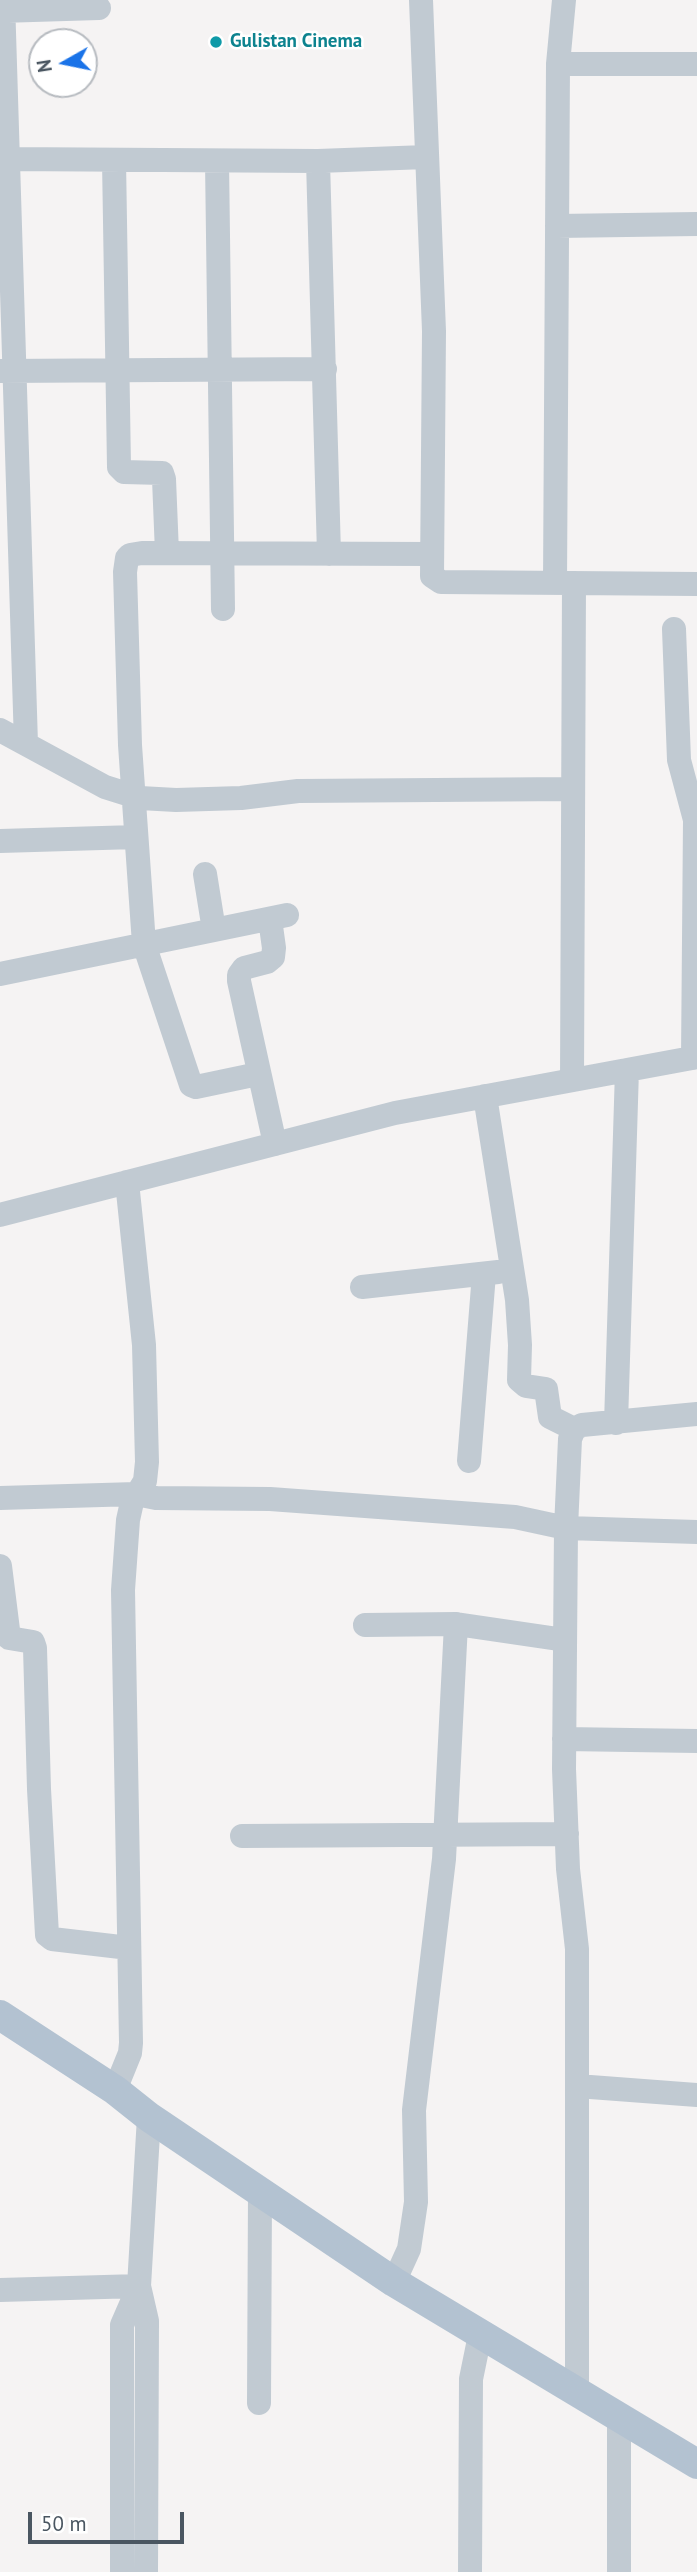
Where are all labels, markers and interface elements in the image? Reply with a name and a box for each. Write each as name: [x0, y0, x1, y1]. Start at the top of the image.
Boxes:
north arrow: [28, 28, 98, 98]
place label: Gulistan Cinema: [230, 31, 362, 53]
marker: Gulistan Cinema: [208, 34, 224, 50]
text: N: [31, 58, 57, 74]
scale bar: [32, 2498, 187, 2542]
text: 50 m: [41, 2510, 87, 2537]

